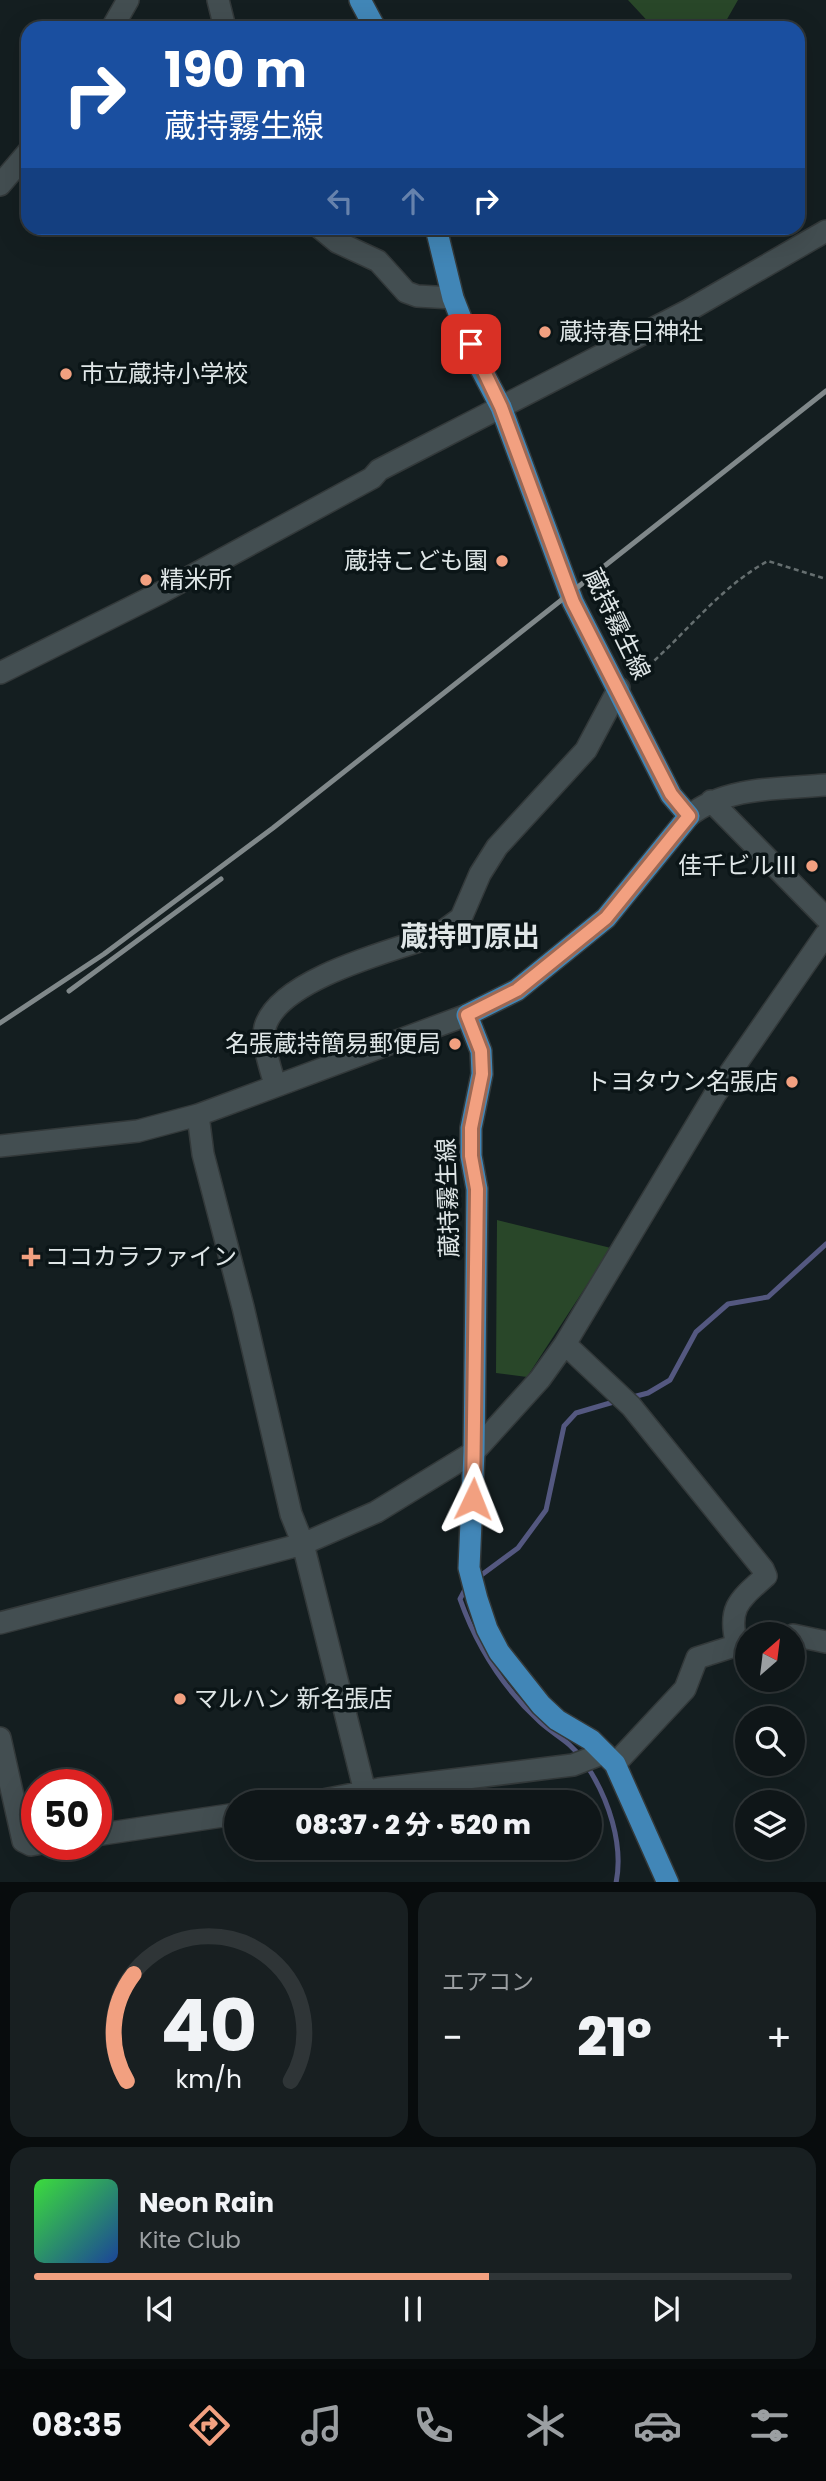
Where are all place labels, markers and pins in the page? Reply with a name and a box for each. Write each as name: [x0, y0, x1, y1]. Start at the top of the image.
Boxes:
pin: [441, 314, 501, 374]
place label: 蔵持春日神社: [559, 315, 703, 348]
marker: 蔵持春日神社: [537, 324, 553, 340]
place label: 市立蔵持小学校: [80, 357, 248, 390]
marker: 市立蔵持小学校: [58, 366, 74, 382]
place label: 蔵持こども園: [344, 544, 488, 577]
marker: 蔵持こども園: [494, 553, 510, 569]
place label: 精米所: [160, 563, 232, 596]
marker: 精米所: [138, 572, 154, 588]
place label: 佳千ビルⅢ: [678, 849, 798, 882]
marker: 佳千ビルⅢ: [804, 858, 820, 874]
place label: 名張蔵持簡易郵便局: [225, 1027, 441, 1060]
marker: 名張蔵持簡易郵便局: [447, 1036, 463, 1052]
place label: トヨタウン名張店: [586, 1065, 778, 1098]
marker: トヨタウン名張店: [784, 1074, 800, 1090]
place label: ココカラファイン: [45, 1240, 237, 1273]
marker: ココカラファイン: [23, 1249, 39, 1265]
place label: マルハン 新名張店: [194, 1682, 392, 1715]
marker: マルハン 新名張店: [172, 1691, 188, 1707]

